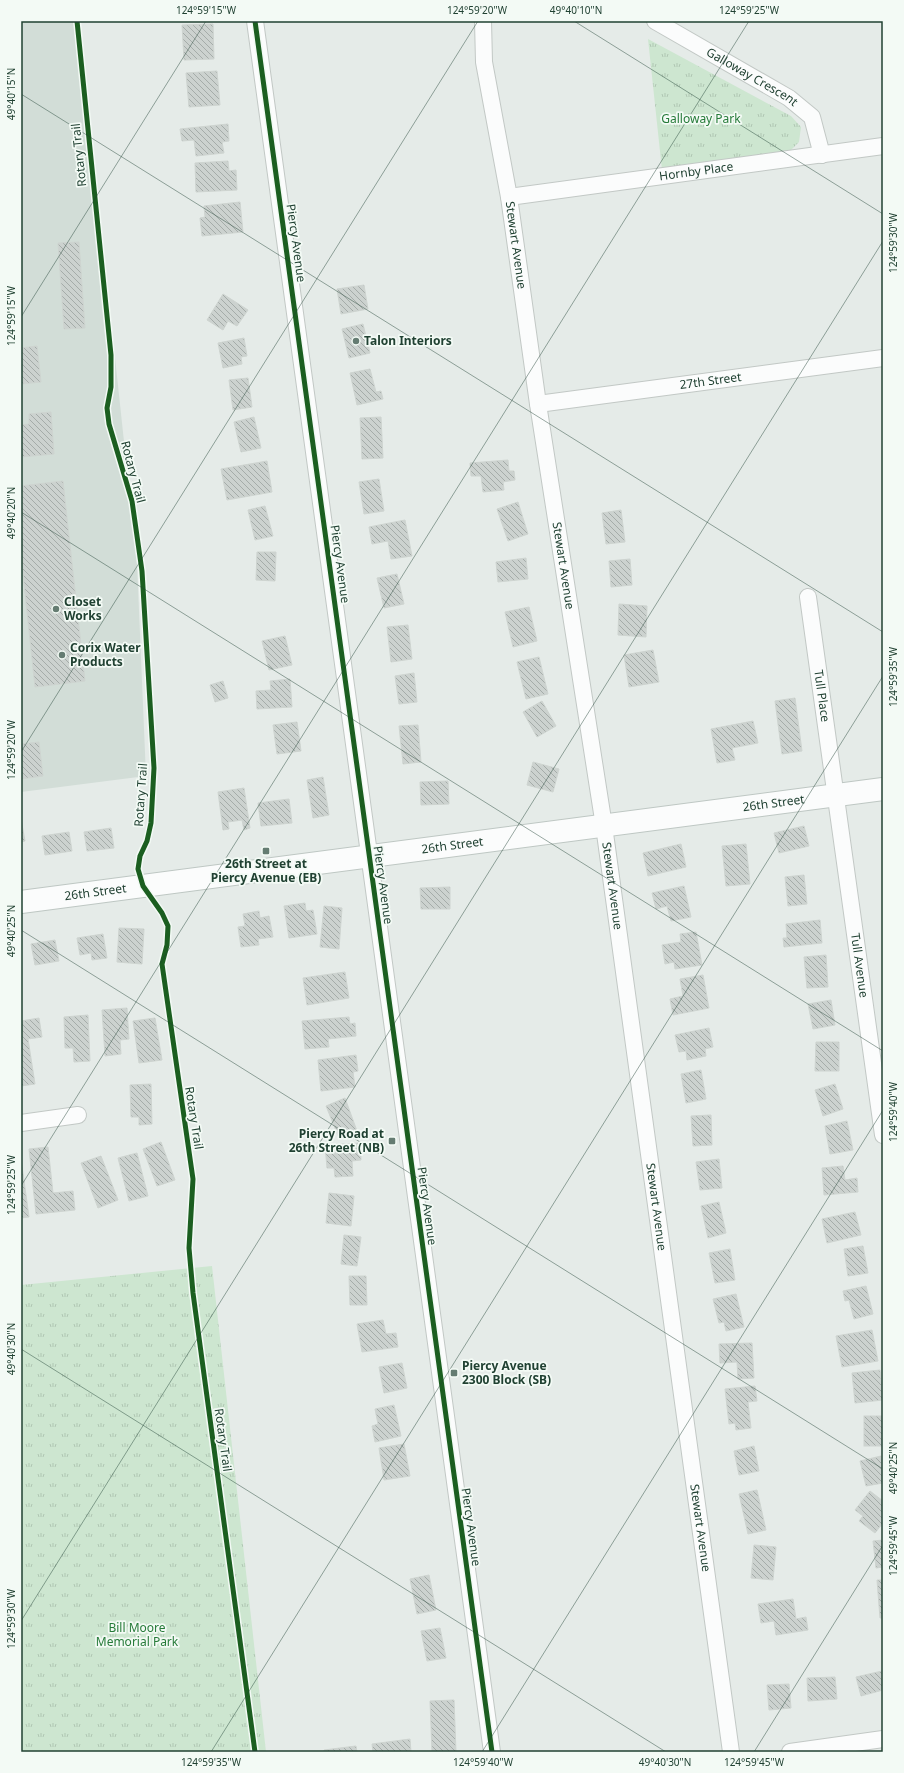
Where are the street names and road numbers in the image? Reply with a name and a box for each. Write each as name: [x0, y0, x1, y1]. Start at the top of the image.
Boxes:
street label: Galloway Crescent: [703, 43, 802, 110]
street label: Rotary Trail: [67, 122, 90, 188]
street label: Hornby Place: [658, 157, 735, 184]
street label: Stewart Avenue: [502, 200, 531, 290]
street label: Piercy Avenue: [283, 203, 310, 283]
street label: 27th Street: [678, 368, 743, 393]
street label: Rotary Trail: [117, 439, 150, 505]
street label: Stewart Avenue: [549, 521, 579, 611]
street label: Piercy Avenue: [327, 524, 354, 604]
street label: Tull Place: [810, 669, 834, 723]
street label: Rotary Trail: [130, 763, 151, 827]
street label: 26th Street: [742, 790, 806, 815]
street label: 26th Street: [420, 832, 485, 857]
street label: Stewart Avenue: [598, 841, 627, 931]
street label: Piercy Avenue: [370, 845, 397, 925]
street label: 26th Street: [63, 879, 128, 904]
street label: Tull Avenue: [847, 932, 873, 999]
street label: Rotary Trail: [181, 1085, 208, 1151]
street label: Stewart Avenue: [642, 1162, 671, 1252]
street label: Piercy Avenue: [414, 1166, 441, 1246]
street label: Rotary Trail: [211, 1407, 236, 1473]
street label: Stewart Avenue: [686, 1483, 715, 1573]
street label: Piercy Avenue: [458, 1487, 485, 1567]

